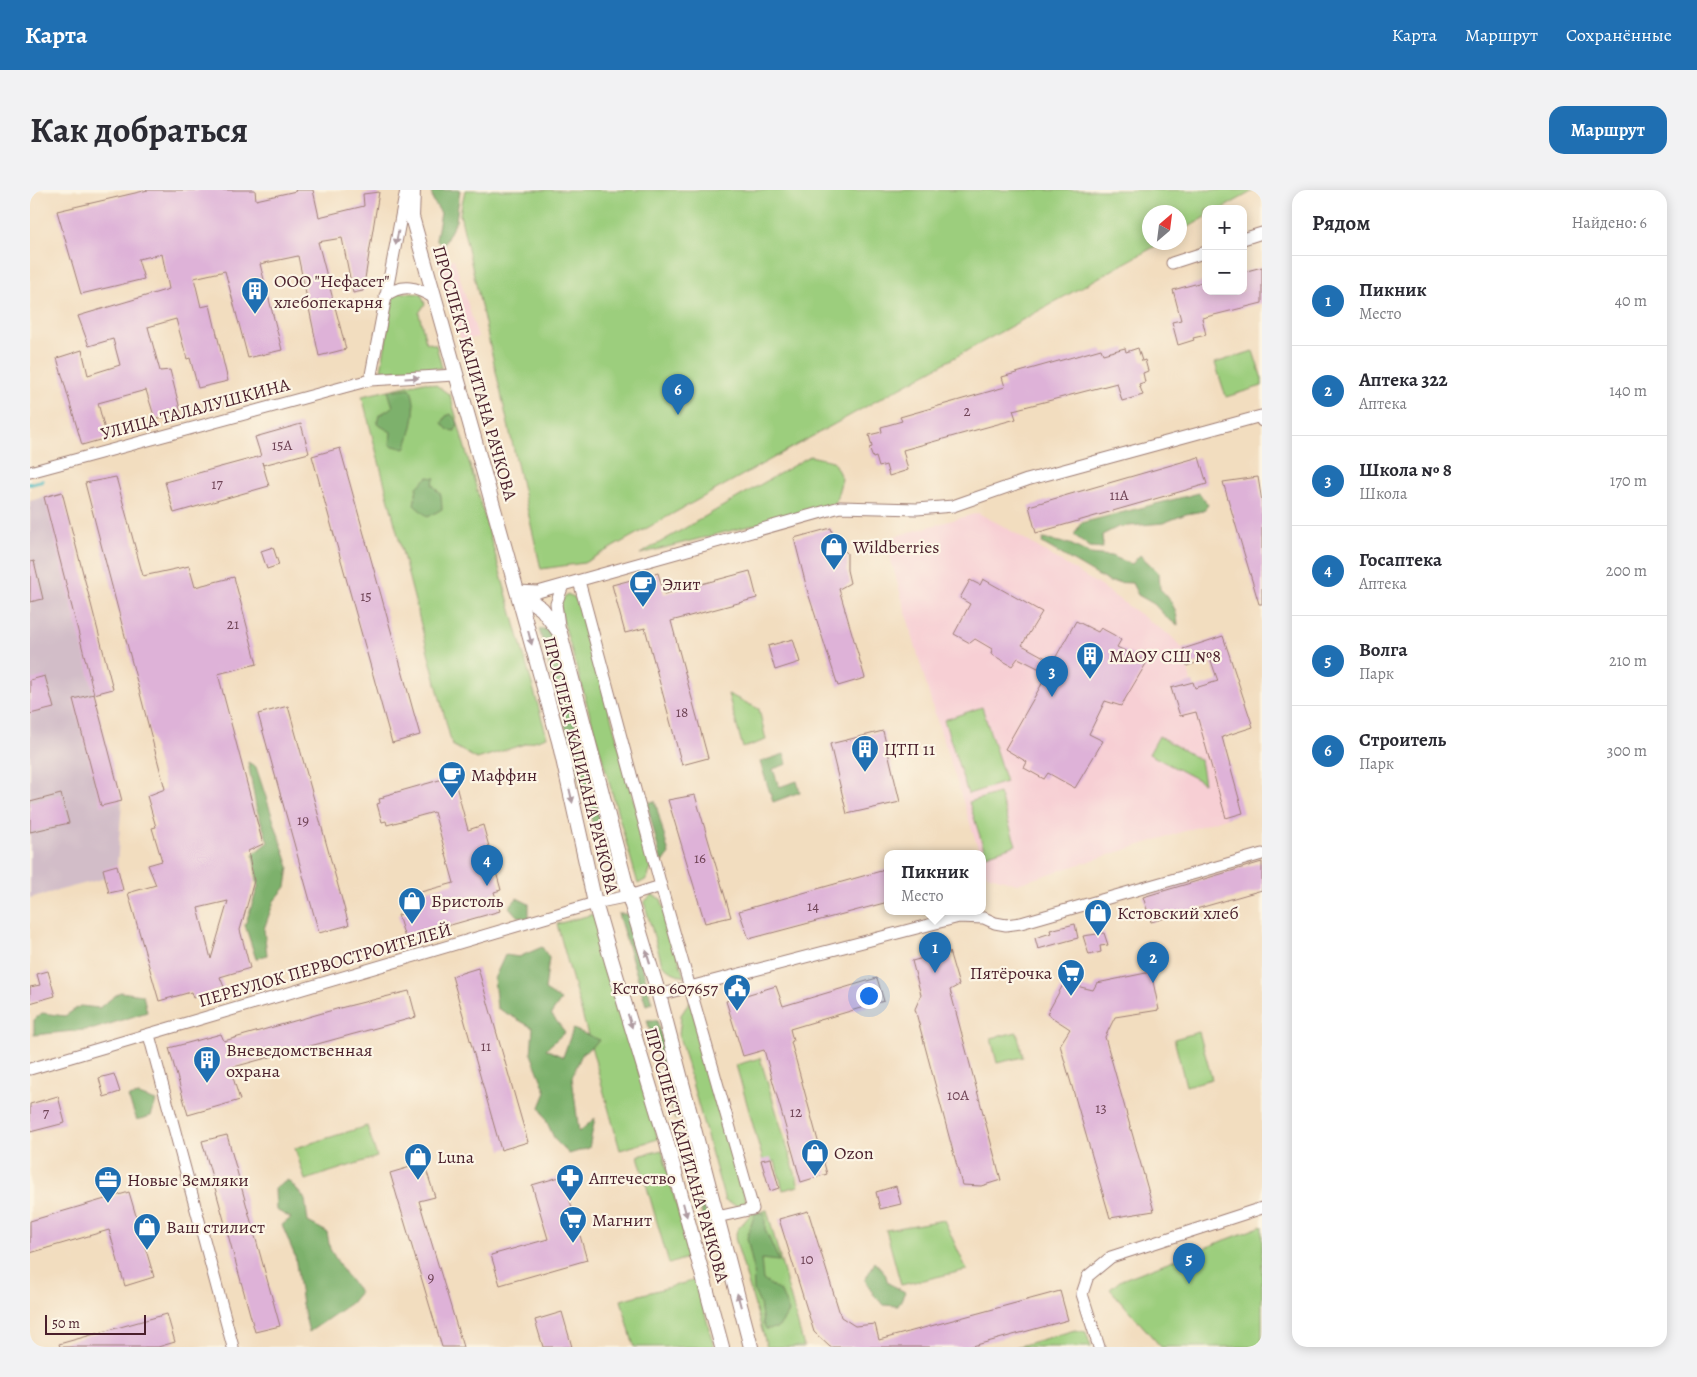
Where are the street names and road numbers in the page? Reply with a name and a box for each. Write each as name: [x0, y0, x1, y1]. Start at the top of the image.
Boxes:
street label: ПРОСПЕКТ КАПИТАНА РАЧКОВА: [427, 243, 523, 504]
street label: УЛИЦА ТАЛАЛУШКИНА: [98, 372, 293, 446]
street label: ПРОСПЕКТ КАПИТАНА РАЧКОВА: [537, 634, 625, 897]
street label: ПЕРЕУЛОК ПЕРВОСТРОИТЕЛЕЙ: [196, 917, 454, 1013]
street label: ПРОСПЕКТ КАПИТАНА РАЧКОВА: [639, 1025, 735, 1286]

